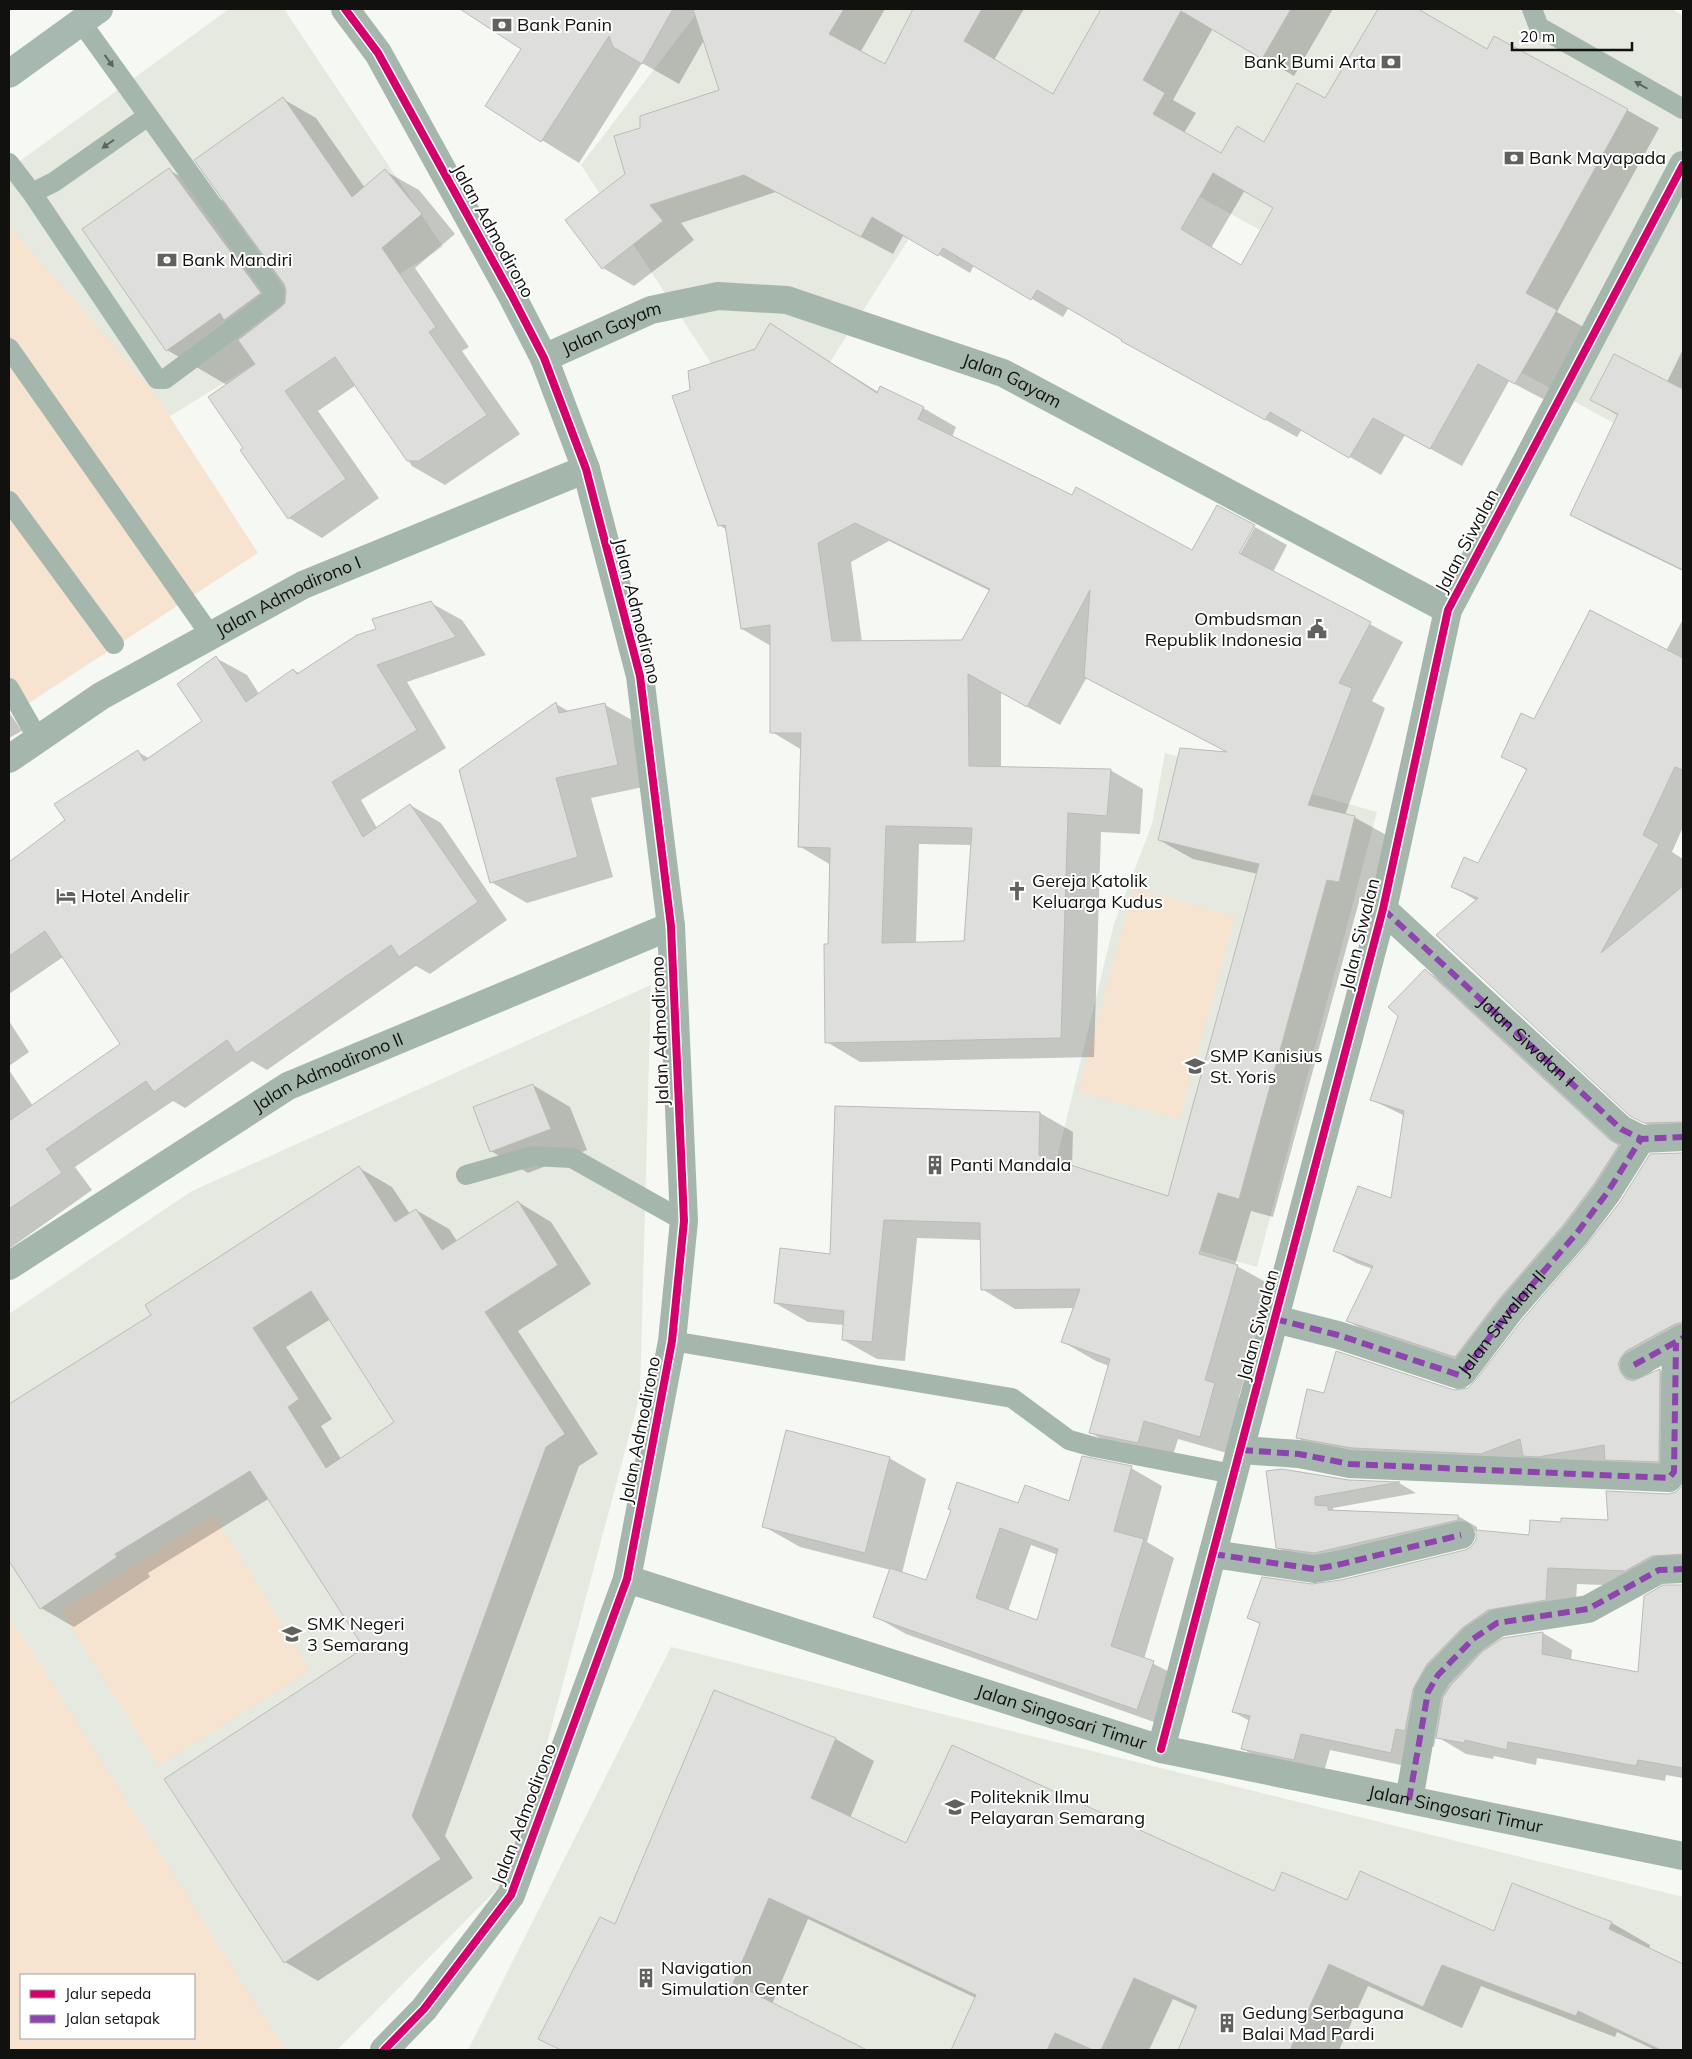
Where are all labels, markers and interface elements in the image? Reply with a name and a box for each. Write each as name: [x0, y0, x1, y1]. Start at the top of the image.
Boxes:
place label: Bank Panin: [517, 13, 612, 36]
bank icon: Bank Panin: [491, 14, 513, 36]
scale bar: [1512, 20, 1632, 52]
text: 20 m: [1520, 27, 1555, 46]
place label: Bank Bumi Arta: [1244, 50, 1376, 73]
bank icon: Bank Bumi Arta: [1380, 51, 1402, 73]
one-way arrow: [104, 55, 114, 68]
one-way arrow: [1634, 81, 1647, 90]
one-way arrow: [102, 139, 115, 149]
place label: Bank Mayapada: [1529, 146, 1666, 169]
bank icon: Bank Mayapada: [1503, 147, 1525, 169]
street label: Jalan Admodirono: [447, 160, 540, 302]
place label: Bank Mandiri: [182, 248, 292, 271]
bank icon: Bank Mandiri: [156, 249, 178, 271]
street label: Jalan Gayam: [558, 296, 663, 360]
street label: Jalan Gayam: [959, 348, 1066, 413]
street label: Jalan Siwalan: [1430, 485, 1504, 597]
street label: Jalan Admodirono: [608, 535, 667, 686]
street label: Jalan Admodirono I: [212, 551, 364, 642]
place label: Ombudsman Republik Indonesia: [1145, 607, 1302, 651]
public building icon: Ombudsman Republik Indonesia: [1306, 618, 1328, 640]
place label: Gereja Katolik Keluarga Kudus: [1032, 869, 1163, 913]
street label: Jalan Siwalan: [1335, 876, 1385, 992]
church icon: Gereja Katolik Keluarga Kudus: [1006, 880, 1028, 902]
place label: Hotel Andelir: [81, 884, 190, 907]
hotel icon: Hotel Andelir: [55, 885, 77, 907]
street label: Jalan Admodirono: [645, 956, 674, 1106]
street label: Jalan Siwalan I: [1473, 990, 1580, 1092]
street label: Jalan Admodirono II: [248, 1027, 407, 1117]
place label: SMP Kanisius St. Yoris: [1210, 1044, 1323, 1088]
school or university icon: SMP Kanisius St. Yoris: [1184, 1055, 1206, 1077]
place label: Panti Mandala: [950, 1153, 1071, 1176]
building icon: Panti Mandala: [924, 1154, 946, 1176]
street label: Jalan Siwalan II: [1452, 1265, 1551, 1380]
street label: Jalan Siwalan: [1232, 1267, 1283, 1383]
street label: Jalan Admodirono: [614, 1354, 665, 1506]
place label: SMK Negeri 3 Semarang: [307, 1612, 409, 1656]
school or university icon: SMK Negeri 3 Semarang: [281, 1623, 303, 1645]
street label: Jalan Singosari Timur: [974, 1679, 1150, 1755]
street label: Jalan Admodirono: [486, 1740, 561, 1888]
street label: Jalan Singosari Timur: [1366, 1780, 1545, 1838]
place label: Politeknik Ilmu Pelayaran Semarang: [970, 1785, 1145, 1829]
school or university icon: Politeknik Ilmu Pelayaran Semarang: [944, 1796, 966, 1818]
place label: Navigation Simulation Center: [661, 1956, 809, 2000]
building icon: Navigation Simulation Center: [635, 1967, 657, 1989]
legend: [20, 1974, 195, 2039]
text: Jalur sepeda: [65, 1984, 151, 2003]
place label: Gedung Serbaguna Balai Mad Pardi: [1242, 2001, 1404, 2045]
text: Jalan setapak: [65, 2009, 160, 2028]
building icon: Gedung Serbaguna Balai Mad Pardi: [1216, 2012, 1238, 2034]

